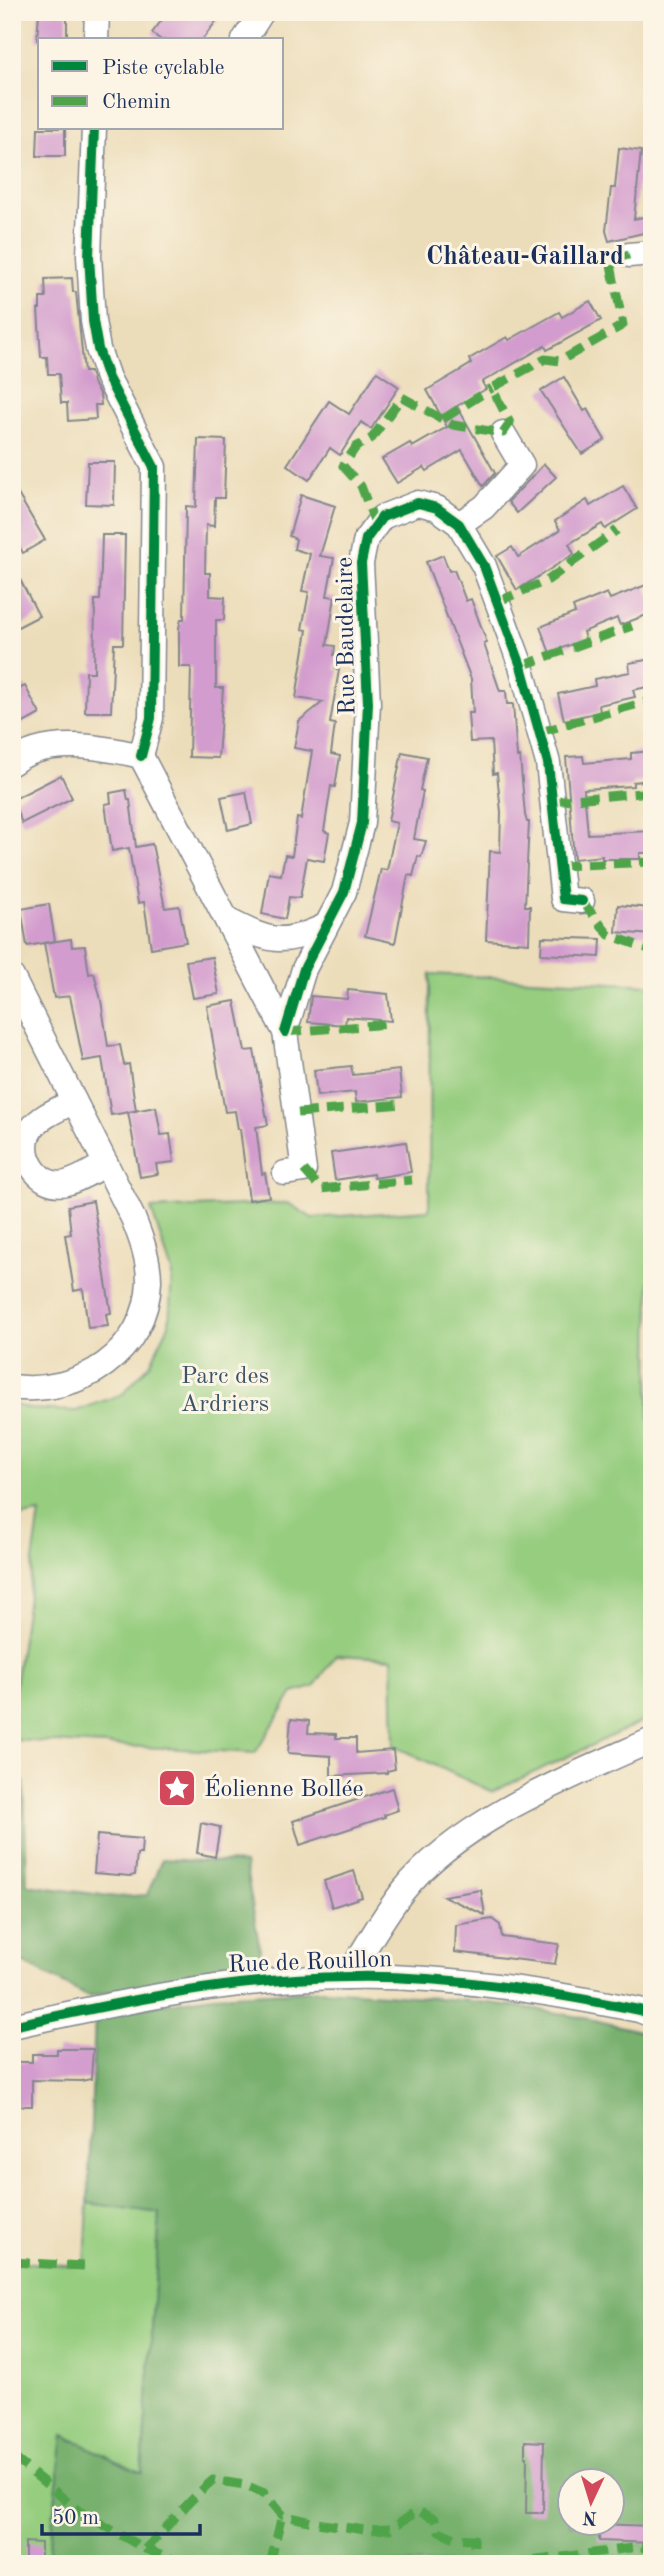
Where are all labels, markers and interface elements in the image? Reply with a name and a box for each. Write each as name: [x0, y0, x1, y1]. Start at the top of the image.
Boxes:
legend: [38, 38, 284, 130]
text: Piste cyclable: [102, 58, 225, 79]
text: Chemin: [102, 92, 171, 113]
district label: Château-Gaillard: [426, 244, 624, 270]
street label: Rue Baudelaire: [334, 557, 360, 715]
park label: Parc des Ardriers: [181, 1365, 269, 1417]
place icon: Éolienne Bollée: [156, 1767, 198, 1809]
place label: Éolienne Bollée: [204, 1774, 364, 1802]
street label: Rue de Rouillon: [228, 1948, 393, 1978]
north arrow: [556, 2468, 626, 2538]
scale bar: [42, 2492, 200, 2536]
text: N: [582, 2506, 598, 2526]
text: 50 m: [52, 2508, 99, 2529]

